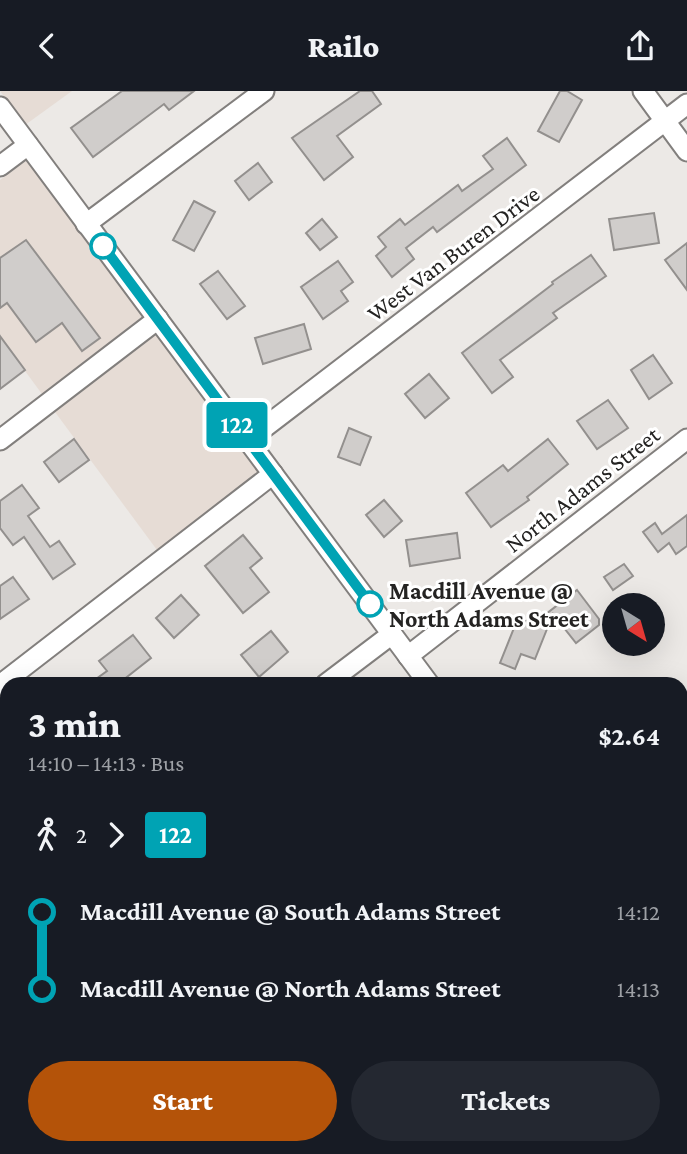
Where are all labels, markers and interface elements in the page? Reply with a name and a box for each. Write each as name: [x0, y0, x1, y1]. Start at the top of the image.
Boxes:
icon: back: [28, 27, 66, 65]
icon: share: [621, 27, 659, 65]
text: Railo: [307, 28, 380, 64]
street label: West Van Buren Drive: [362, 179, 544, 327]
unlabelled marker: [90, 233, 116, 259]
line badge: 122: [197, 402, 277, 448]
text: 122: [220, 411, 254, 438]
street label: North Adams Street: [500, 420, 665, 558]
place label: Macdill Avenue @ North Adams Street: [389, 577, 589, 632]
marker: Macdill Avenue @ North Adams Street: [357, 591, 383, 617]
north arrow: [602, 593, 665, 656]
map controls: [602, 593, 665, 656]
text: 3 min: [28, 703, 121, 745]
text: $2.64: [599, 722, 660, 751]
text: 14:10 – 14:13 · Bus: [28, 750, 184, 776]
icon: walk: [28, 816, 66, 854]
icon: forward: [97, 816, 135, 854]
text: 122: [159, 821, 192, 848]
text: 2: [76, 822, 87, 848]
text: Macdill Avenue @ South Adams Street: [80, 897, 501, 926]
text: 14:12: [617, 899, 660, 925]
text: Macdill Avenue @ North Adams Street: [80, 974, 501, 1003]
text: 14:13: [617, 976, 660, 1002]
button: Start: [28, 1061, 337, 1141]
button: Tickets: [351, 1061, 660, 1141]

